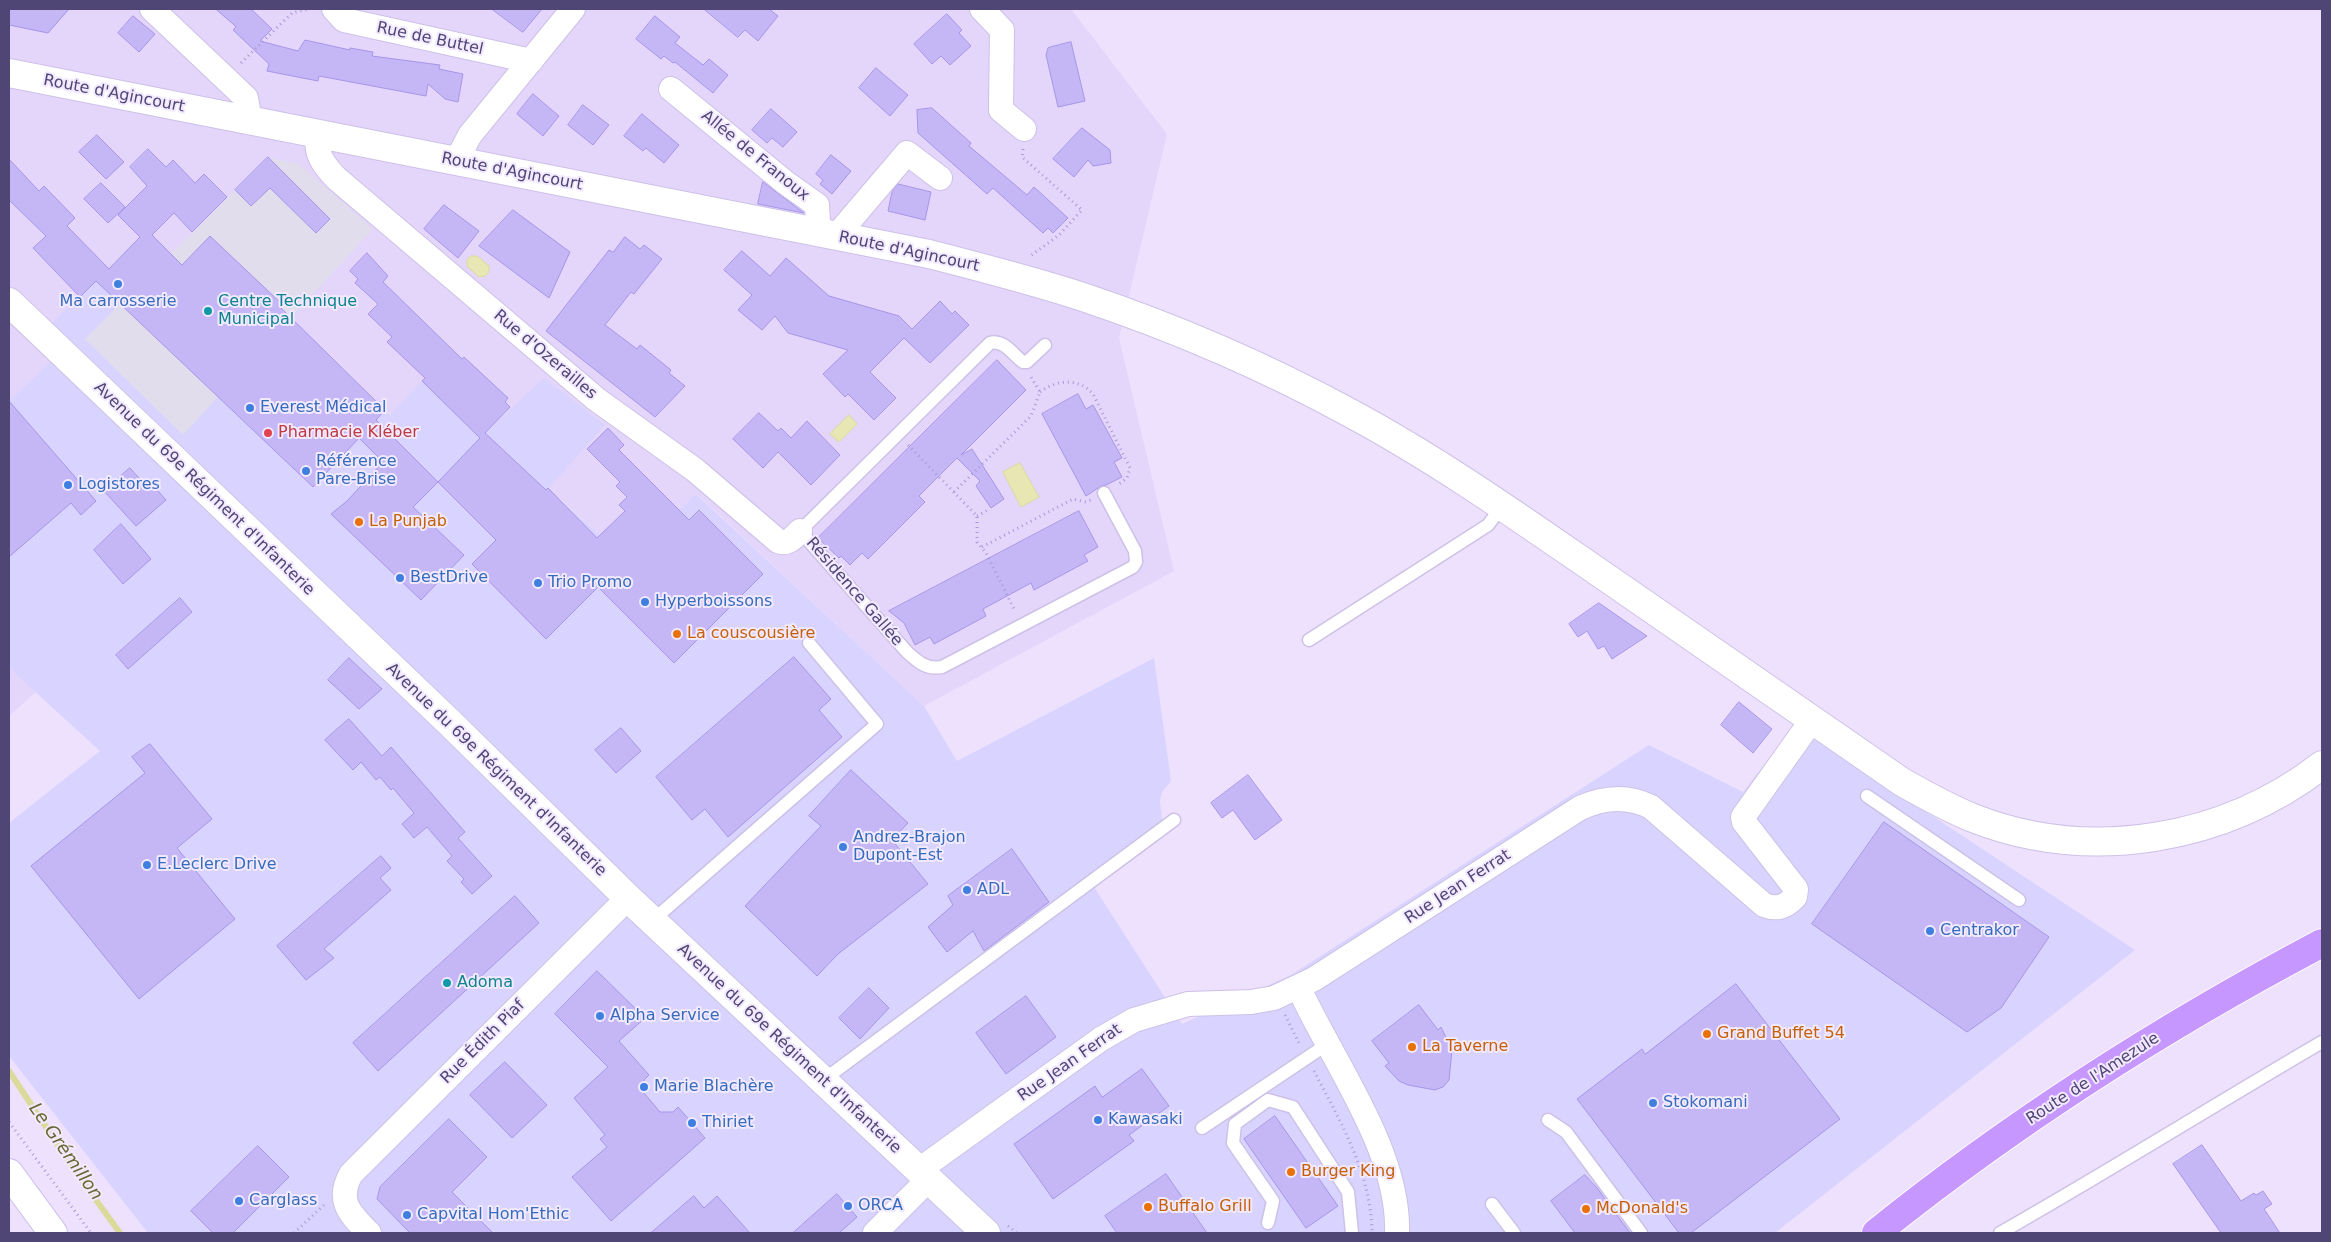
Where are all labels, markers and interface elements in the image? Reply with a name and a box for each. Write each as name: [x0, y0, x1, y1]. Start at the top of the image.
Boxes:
street label: Rue de Buttel: [375, 18, 485, 60]
street label: Route d'Agincourt: [42, 71, 186, 117]
street label: Allée de Franoux: [697, 106, 813, 206]
street label: Route d'Agincourt: [440, 149, 584, 195]
street label: Route d'Agincourt: [837, 228, 981, 276]
marker: Ma carrosserie: [112, 278, 124, 290]
place label: Ma carrosserie: [60, 292, 176, 312]
place label: Centre Technique Municipal: [218, 292, 357, 330]
marker: Centre Technique Municipal: [202, 305, 214, 317]
street label: Rue d'Ozerailles: [490, 306, 600, 404]
street label: Avenue du 69e Régiment d'Infanterie: [90, 378, 318, 600]
place label: Everest Médical: [260, 398, 386, 418]
marker: Everest Médical: [244, 402, 256, 414]
place label: Pharmacie Kléber: [278, 423, 419, 443]
marker: Pharmacie Kléber: [262, 427, 274, 439]
place label: Référence Pare-Brise: [316, 452, 397, 490]
marker: Référence Pare-Brise: [300, 465, 312, 477]
place label: Logistores: [78, 475, 160, 495]
marker: Logistores: [62, 479, 74, 491]
place label: La Punjab: [369, 512, 447, 532]
marker: La Punjab: [353, 516, 365, 528]
street label: Résidence Gallée: [802, 534, 906, 650]
place label: BestDrive: [410, 568, 488, 588]
marker: BestDrive: [394, 572, 406, 584]
place label: Trio Promo: [548, 573, 632, 593]
marker: Trio Promo: [532, 577, 544, 589]
place label: Hyperboissons: [655, 592, 772, 612]
marker: Hyperboissons: [639, 596, 651, 608]
place label: La couscousière: [687, 624, 815, 644]
marker: La couscousière: [671, 628, 683, 640]
street label: Avenue du 69e Régiment d'Infanterie: [382, 659, 610, 881]
place label: Andrez-Brajon Dupont-Est: [853, 828, 966, 866]
marker: Andrez-Brajon Dupont-Est: [837, 841, 849, 853]
street label: Rue Jean Ferrat: [1402, 846, 1514, 928]
place label: E.Leclerc Drive: [157, 855, 277, 875]
marker: E.Leclerc Drive: [141, 859, 153, 871]
place label: ADL: [977, 880, 1009, 900]
marker: ADL: [961, 884, 973, 896]
place label: Centrakor: [1940, 921, 2019, 941]
marker: Centrakor: [1924, 925, 1936, 937]
street label: Avenue du 69e Régiment d'Infanterie: [673, 940, 905, 1158]
place label: Adoma: [457, 973, 513, 993]
marker: Adoma: [441, 977, 453, 989]
street label: Rue Édith Piaf: [437, 996, 529, 1088]
place label: Alpha Service: [610, 1006, 720, 1026]
marker: Alpha Service: [594, 1010, 606, 1022]
street label: Rue Jean Ferrat: [1014, 1020, 1126, 1106]
place label: Grand Buffet 54: [1717, 1024, 1845, 1044]
marker: Grand Buffet 54: [1701, 1028, 1713, 1040]
street label: Route de l'Amezule: [2023, 1029, 2163, 1129]
place label: La Taverne: [1422, 1037, 1508, 1057]
marker: La Taverne: [1406, 1041, 1418, 1053]
place label: Marie Blachère: [654, 1077, 774, 1097]
marker: Marie Blachère: [638, 1081, 650, 1093]
place label: Stokomani: [1663, 1093, 1748, 1113]
marker: Stokomani: [1647, 1097, 1659, 1109]
water label: Le Grémillon: [23, 1099, 107, 1205]
place label: Kawasaki: [1108, 1110, 1183, 1130]
place label: Thiriet: [702, 1113, 754, 1133]
marker: Kawasaki: [1092, 1114, 1104, 1126]
marker: Thiriet: [686, 1117, 698, 1129]
place label: Burger King: [1301, 1162, 1395, 1182]
marker: Burger King: [1285, 1166, 1297, 1178]
place label: Carglass: [249, 1191, 317, 1211]
marker: Carglass: [233, 1195, 245, 1207]
place label: ORCA: [858, 1196, 903, 1216]
place label: Buffalo Grill: [1158, 1197, 1252, 1217]
place label: McDonald's: [1596, 1199, 1688, 1219]
marker: ORCA: [842, 1200, 854, 1212]
marker: Buffalo Grill: [1142, 1201, 1154, 1213]
marker: McDonald's: [1580, 1203, 1592, 1215]
place label: Capvital Hom'Ethic: [417, 1205, 569, 1225]
marker: Capvital Hom'Ethic: [401, 1209, 413, 1221]

